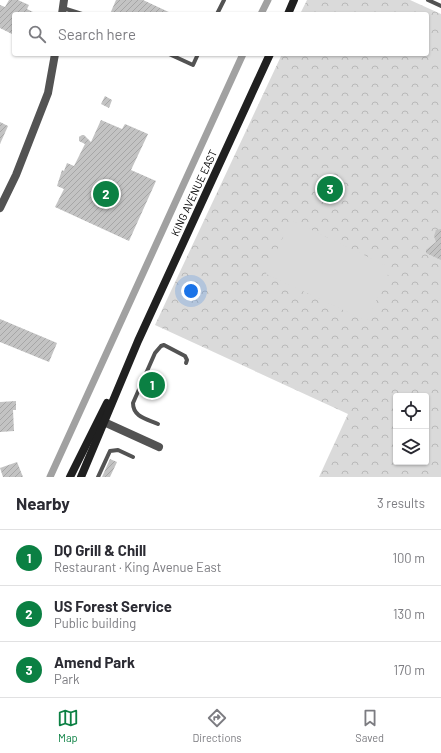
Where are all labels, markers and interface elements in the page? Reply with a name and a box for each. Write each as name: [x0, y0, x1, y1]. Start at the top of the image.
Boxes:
search box: [12, 12, 429, 56]
icon: search: [26, 23, 48, 45]
text: Search here: [58, 25, 136, 43]
street label: KING AVENUE EAST: [168, 147, 219, 238]
pin: 3: [317, 174, 343, 204]
pin: 2: [93, 179, 119, 209]
your location: [181, 281, 201, 301]
pin: 1: [139, 370, 165, 400]
map controls: [393, 393, 429, 465]
button: locate: [393, 393, 429, 429]
button: layers: [393, 429, 429, 465]
text: Nearby: [16, 493, 70, 513]
text: 3 results: [377, 495, 425, 511]
text: DQ Grill & Chill: [54, 541, 146, 559]
text: 1: [27, 550, 31, 566]
text: 100 m: [392, 550, 425, 566]
text: Restaurant · King Avenue East: [54, 559, 222, 575]
text: US Forest Service: [54, 597, 172, 615]
text: 2: [25, 606, 33, 622]
text: 130 m: [393, 606, 425, 622]
text: Public building: [54, 615, 136, 631]
text: Amend Park: [54, 653, 135, 671]
text: 3: [25, 662, 33, 678]
text: 170 m: [394, 662, 425, 678]
text: Park: [54, 671, 80, 687]
tab: Map: [57, 707, 79, 744]
tab: Directions: [192, 707, 242, 744]
tab: Saved: [355, 707, 384, 744]

